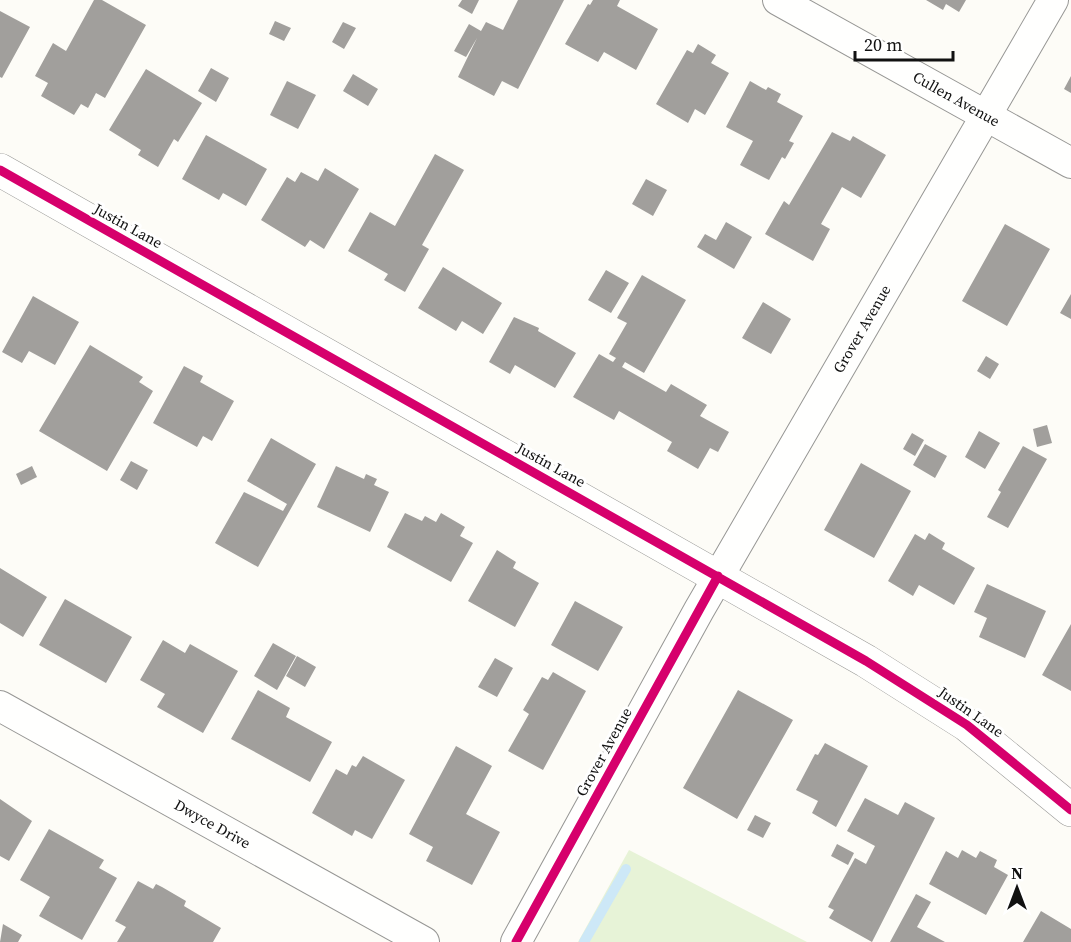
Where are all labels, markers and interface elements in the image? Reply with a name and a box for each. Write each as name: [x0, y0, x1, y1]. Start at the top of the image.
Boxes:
scale bar: [855, 24, 952, 62]
text: 20 m: [864, 32, 902, 57]
street label: Cullen Avenue: [909, 66, 1004, 132]
street label: Justin Lane: [89, 198, 167, 253]
street label: Grover Avenue: [828, 280, 896, 377]
street label: Justin Lane: [512, 437, 590, 492]
street label: Justin Lane: [933, 681, 1009, 742]
street label: Grover Avenue: [570, 703, 637, 800]
street label: Dwyce Drive: [171, 794, 255, 854]
north arrow: [987, 858, 1047, 918]
text: N: [1011, 862, 1023, 884]

